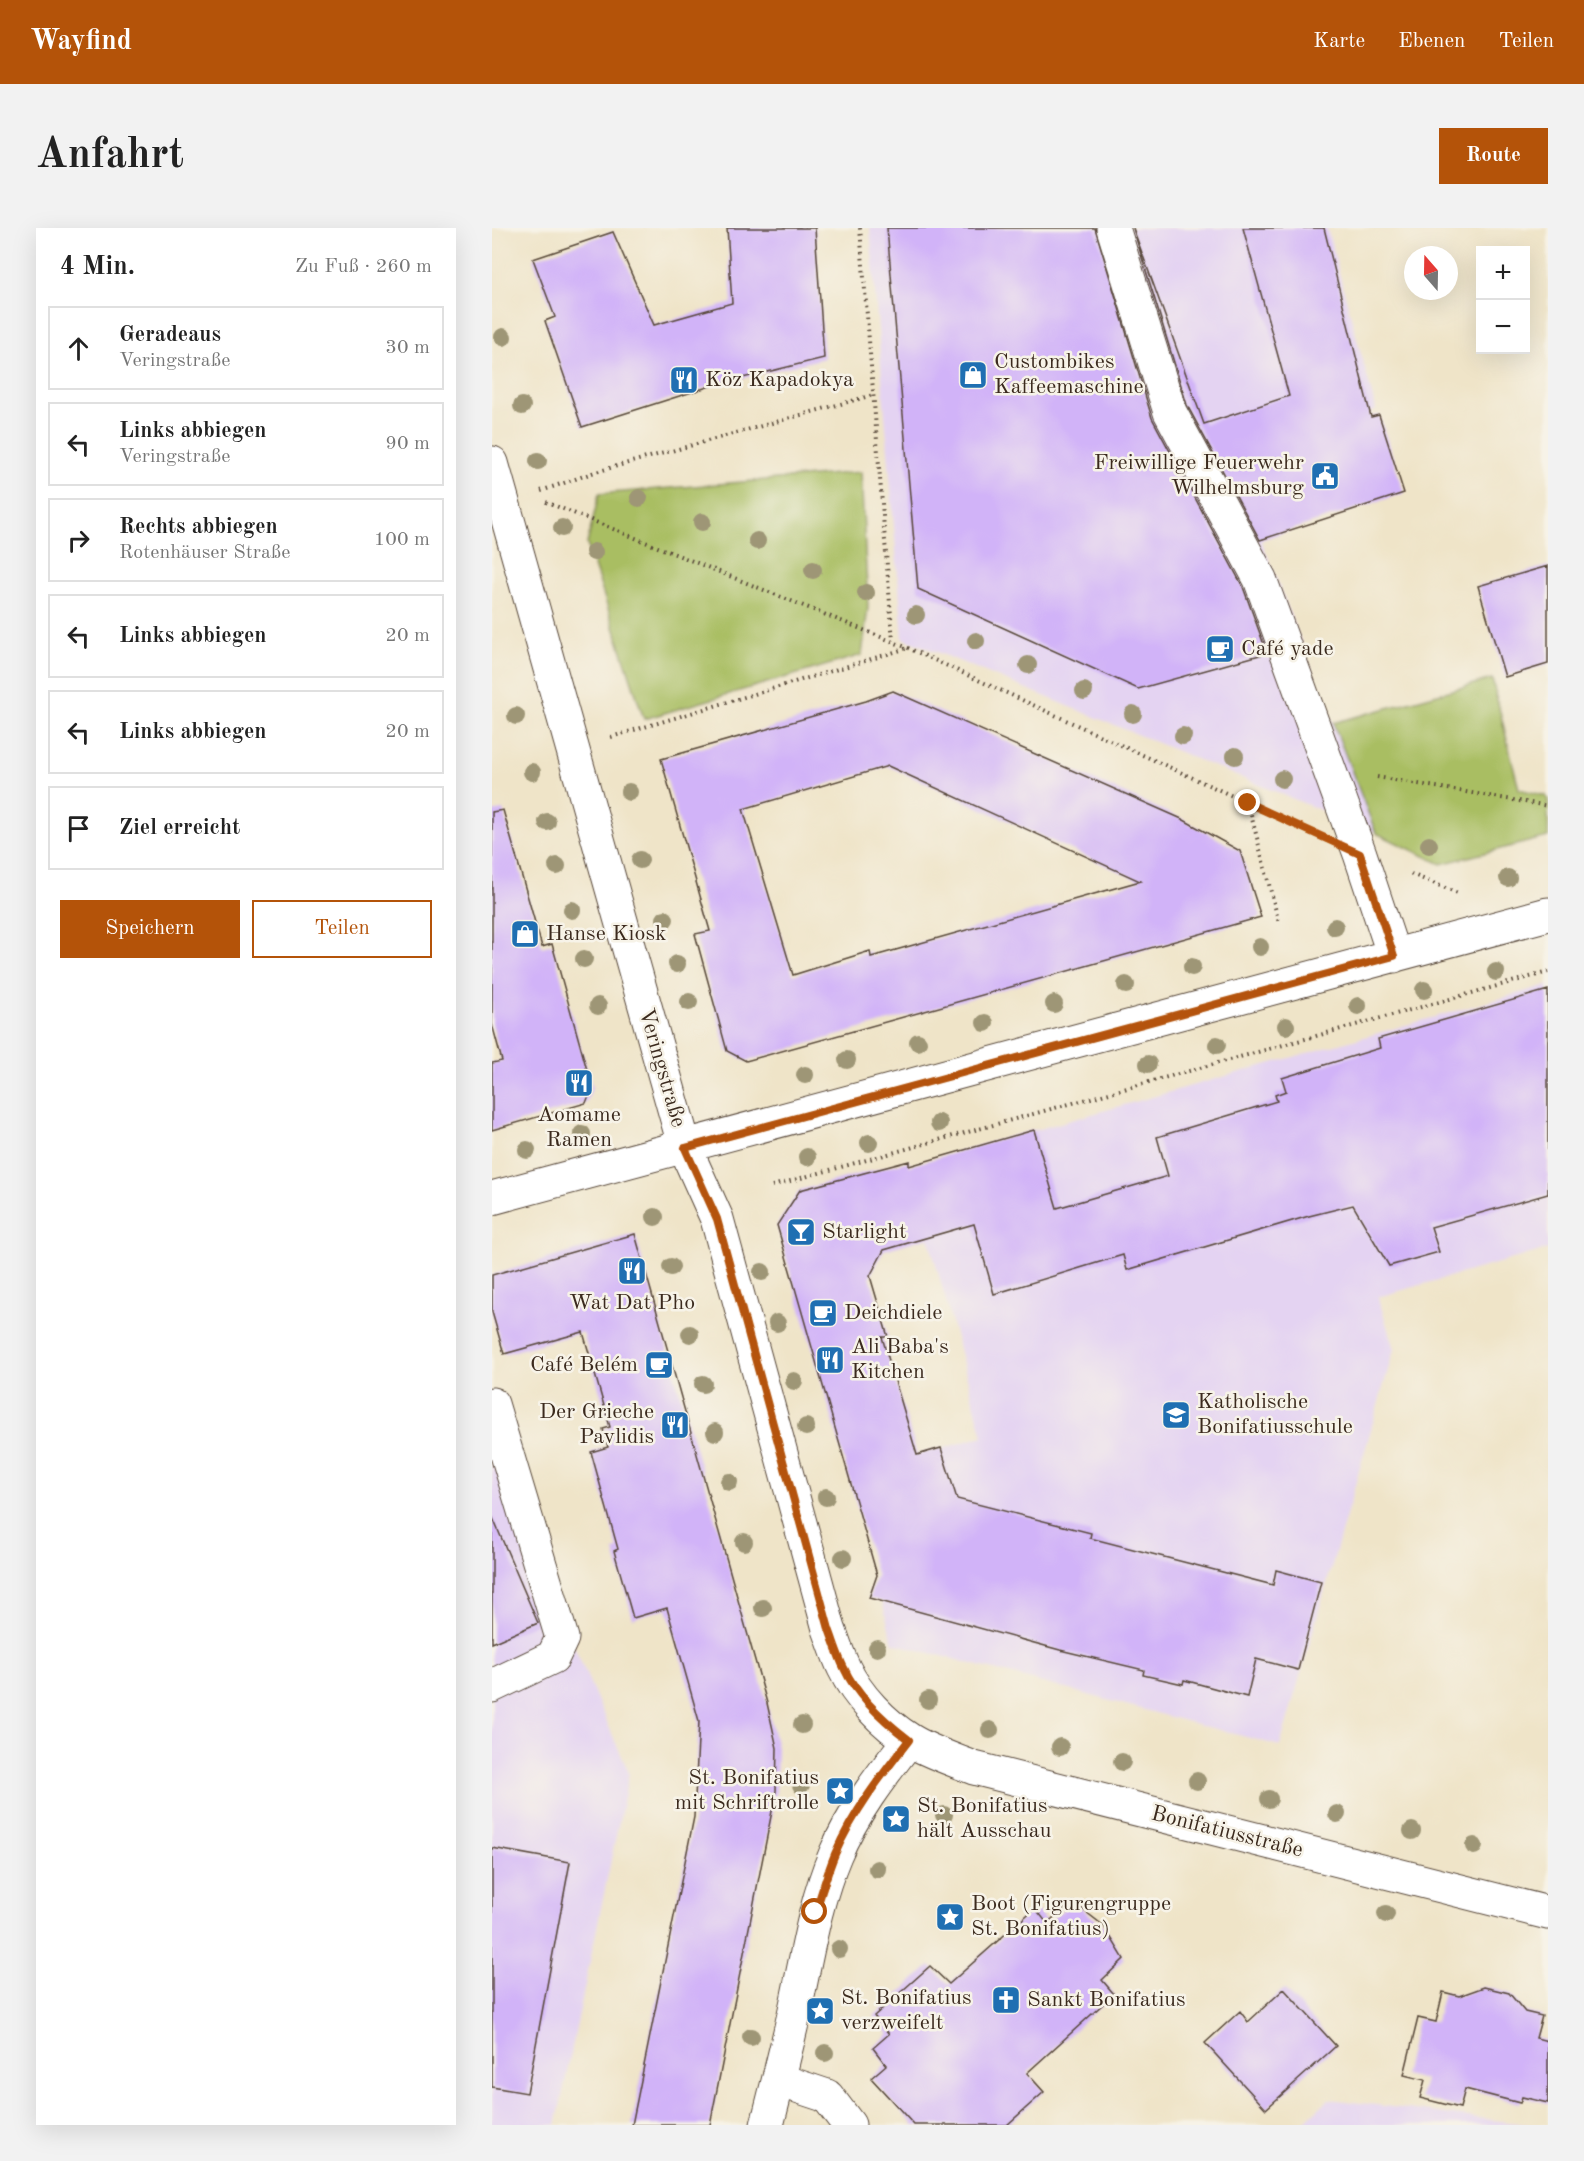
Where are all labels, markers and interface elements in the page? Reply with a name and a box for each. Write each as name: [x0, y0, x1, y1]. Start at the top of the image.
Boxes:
text: Wayfind: [30, 28, 132, 56]
text: Karte: [1313, 31, 1365, 52]
text: Ebenen: [1398, 31, 1465, 52]
text: Teilen: [1498, 31, 1554, 52]
button: Route: [1439, 128, 1548, 184]
text: Anfahrt: [36, 135, 184, 177]
north arrow: [1404, 246, 1458, 300]
map controls: [1476, 246, 1530, 354]
button: +: [1476, 246, 1530, 300]
text: 4 Min.: [60, 254, 135, 280]
text: Zu Fuß · 260 m: [295, 257, 432, 277]
button: −: [1476, 300, 1530, 354]
text: Geradeaus: [119, 324, 221, 346]
icon: ahead: [62, 332, 95, 365]
text: 30 m: [385, 338, 430, 358]
text: Veringstraße: [119, 351, 230, 371]
place label: Custombikes Kaffeemaschine: [994, 351, 1144, 398]
shop icon: Custombikes Kaffeemaschine: [957, 359, 989, 391]
restaurant icon: Köz Kapadokya: [668, 364, 700, 396]
place label: Köz Kapadokya: [705, 369, 854, 391]
text: Links abbiegen: [119, 420, 267, 442]
icon: left: [62, 428, 95, 461]
text: 90 m: [385, 434, 430, 454]
text: Veringstraße: [119, 447, 230, 467]
place label: Freiwillige Feuerwehr Wilhelmsburg: [1094, 452, 1304, 499]
public building icon: Freiwillige Feuerwehr Wilhelmsburg: [1309, 460, 1341, 492]
text: Rechts abbiegen: [119, 516, 278, 538]
icon: right: [62, 524, 95, 557]
text: 100 m: [374, 530, 430, 550]
text: Rotenhäuser Straße: [119, 543, 291, 563]
icon: left: [62, 620, 95, 653]
text: Links abbiegen: [119, 625, 267, 647]
text: 20 m: [385, 626, 430, 646]
cafe icon: Café yade: [1204, 633, 1236, 665]
place label: Café yade: [1241, 638, 1334, 660]
icon: left: [62, 716, 95, 749]
text: Links abbiegen: [119, 721, 267, 743]
text: 20 m: [385, 722, 430, 742]
route end: [1234, 789, 1260, 815]
icon: arrive: [62, 812, 95, 845]
text: Ziel erreicht: [119, 817, 240, 839]
button: Speichern: [60, 900, 240, 958]
button: Teilen: [252, 900, 432, 958]
shop icon: Hanse Kiosk: [509, 918, 541, 950]
place label: Hanse Kiosk: [546, 923, 666, 945]
street label: Veringstraße: [635, 1006, 689, 1130]
restaurant icon: Aomame Ramen: [563, 1067, 595, 1099]
place label: Aomame Ramen: [537, 1104, 621, 1151]
bar icon: Starlight: [785, 1216, 817, 1248]
place label: Starlight: [822, 1221, 907, 1243]
restaurant icon: Wat Dat Pho: [616, 1255, 648, 1287]
place label: Wat Dat Pho: [569, 1292, 695, 1314]
cafe icon: Deichdiele: [807, 1297, 839, 1329]
place label: Deichdiele: [844, 1302, 942, 1324]
place label: Ali Baba's Kitchen: [851, 1336, 949, 1383]
restaurant icon: Ali Baba's Kitchen: [814, 1344, 846, 1376]
cafe icon: Café Belém: [643, 1349, 675, 1381]
place label: Café Belém: [530, 1354, 638, 1376]
place label: Katholische Bonifatiusschule: [1197, 1391, 1353, 1438]
school or university icon: Katholische Bonifatiusschule: [1160, 1399, 1192, 1431]
place label: Der Grieche Pavlidis: [539, 1401, 654, 1448]
restaurant icon: Der Grieche Pavlidis: [659, 1409, 691, 1441]
place label: St. Bonifatius mit Schriftrolle: [675, 1767, 819, 1814]
place icon: St. Bonifatius mit Schriftrolle: [824, 1775, 856, 1807]
place label: St. Bonifatius hält Ausschau: [917, 1795, 1052, 1842]
street label: Bonifatiusstraße: [1149, 1802, 1305, 1862]
place icon: St. Bonifatius hält Ausschau: [880, 1803, 912, 1835]
place label: Boot (Figurengruppe St. Bonifatius): [971, 1893, 1171, 1940]
route start: [801, 1898, 827, 1924]
place icon: Boot (Figurengruppe St. Bonifatius): [934, 1901, 966, 1933]
church icon: Sankt Bonifatius: [990, 1984, 1022, 2016]
place label: St. Bonifatius verzweifelt: [841, 1987, 972, 2034]
place label: Sankt Bonifatius: [1027, 1989, 1186, 2011]
place icon: St. Bonifatius verzweifelt: [804, 1995, 836, 2027]

